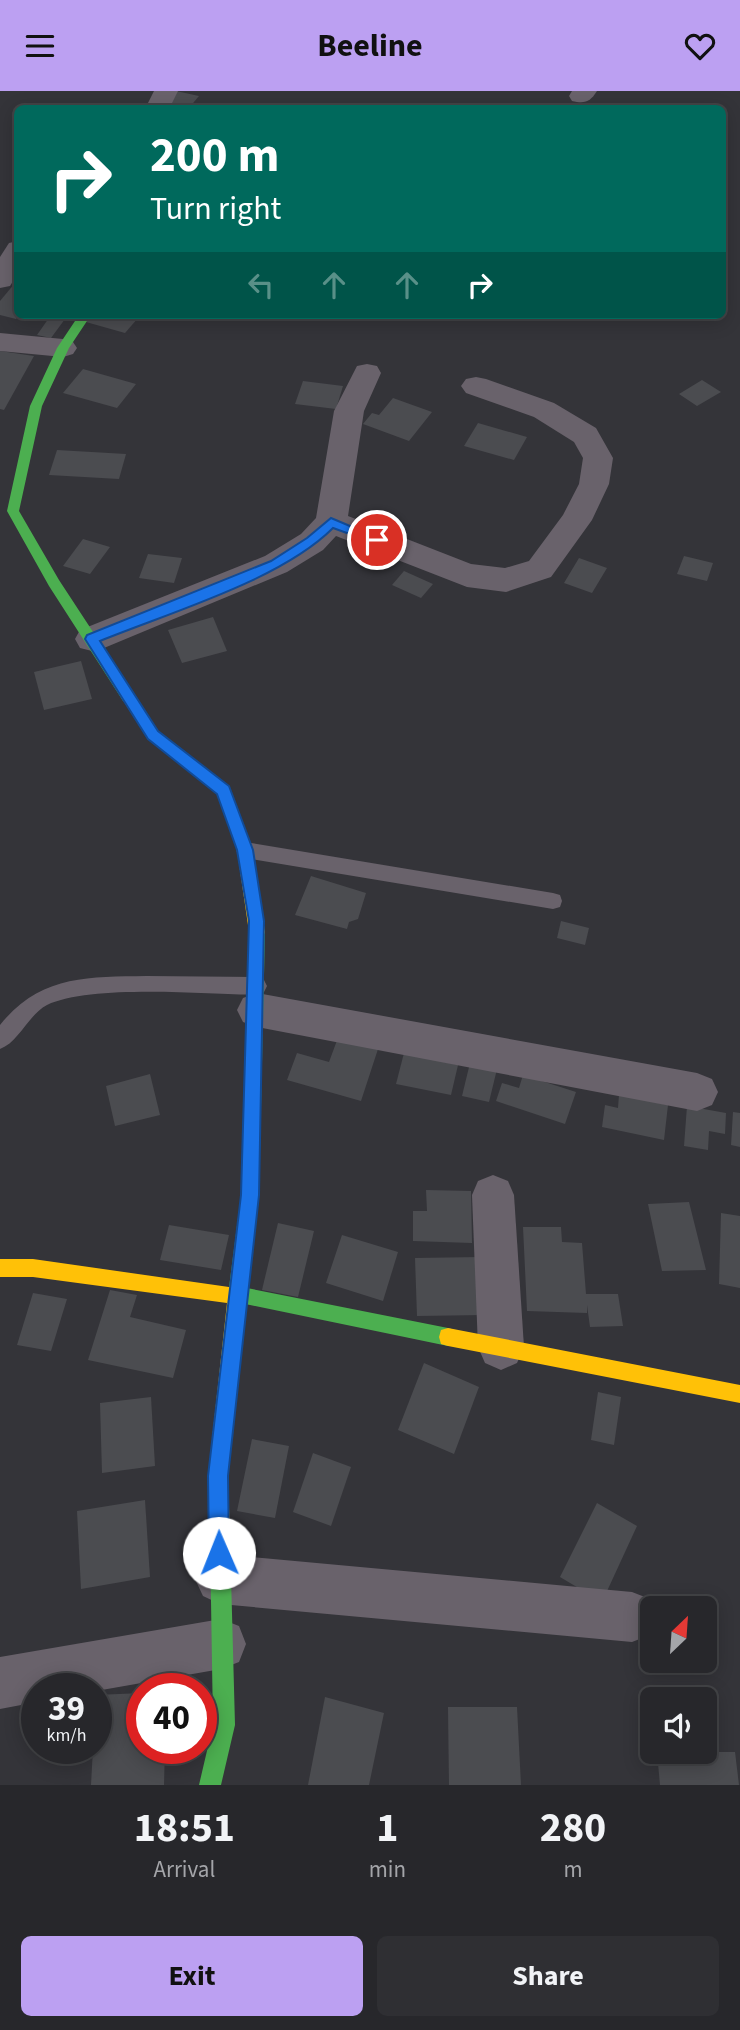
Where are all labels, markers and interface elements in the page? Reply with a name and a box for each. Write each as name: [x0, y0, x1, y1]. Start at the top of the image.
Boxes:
text: Beeline: [317, 23, 423, 69]
icon: menu: [21, 27, 59, 65]
icon: heart: [681, 27, 719, 65]
text: 200 m: [150, 121, 279, 191]
icon: right: [35, 133, 126, 224]
text: Turn right: [150, 186, 281, 232]
icon: left: [242, 266, 280, 304]
icon: ahead: [315, 266, 353, 304]
icon: ahead: [388, 266, 426, 304]
icon: right: [461, 266, 499, 304]
pin: [347, 510, 407, 570]
icon: arrive: [358, 521, 396, 559]
position arrow: [182, 1516, 256, 1590]
north arrow: [640, 1596, 718, 1673]
map controls: [640, 1596, 717, 1764]
speed limit sign: 40: [126, 1673, 217, 1764]
text: 39: [48, 1684, 85, 1734]
button: sound: [640, 1687, 717, 1764]
text: km/h: [47, 1723, 86, 1748]
text: 18:51: [134, 1798, 235, 1858]
text: 1: [376, 1798, 398, 1858]
text: 280: [540, 1798, 606, 1858]
text: Arrival: [153, 1853, 215, 1886]
text: min: [369, 1853, 406, 1886]
text: m: [563, 1853, 583, 1886]
button: Exit: [21, 1936, 363, 2016]
button: Share: [377, 1936, 719, 2016]

